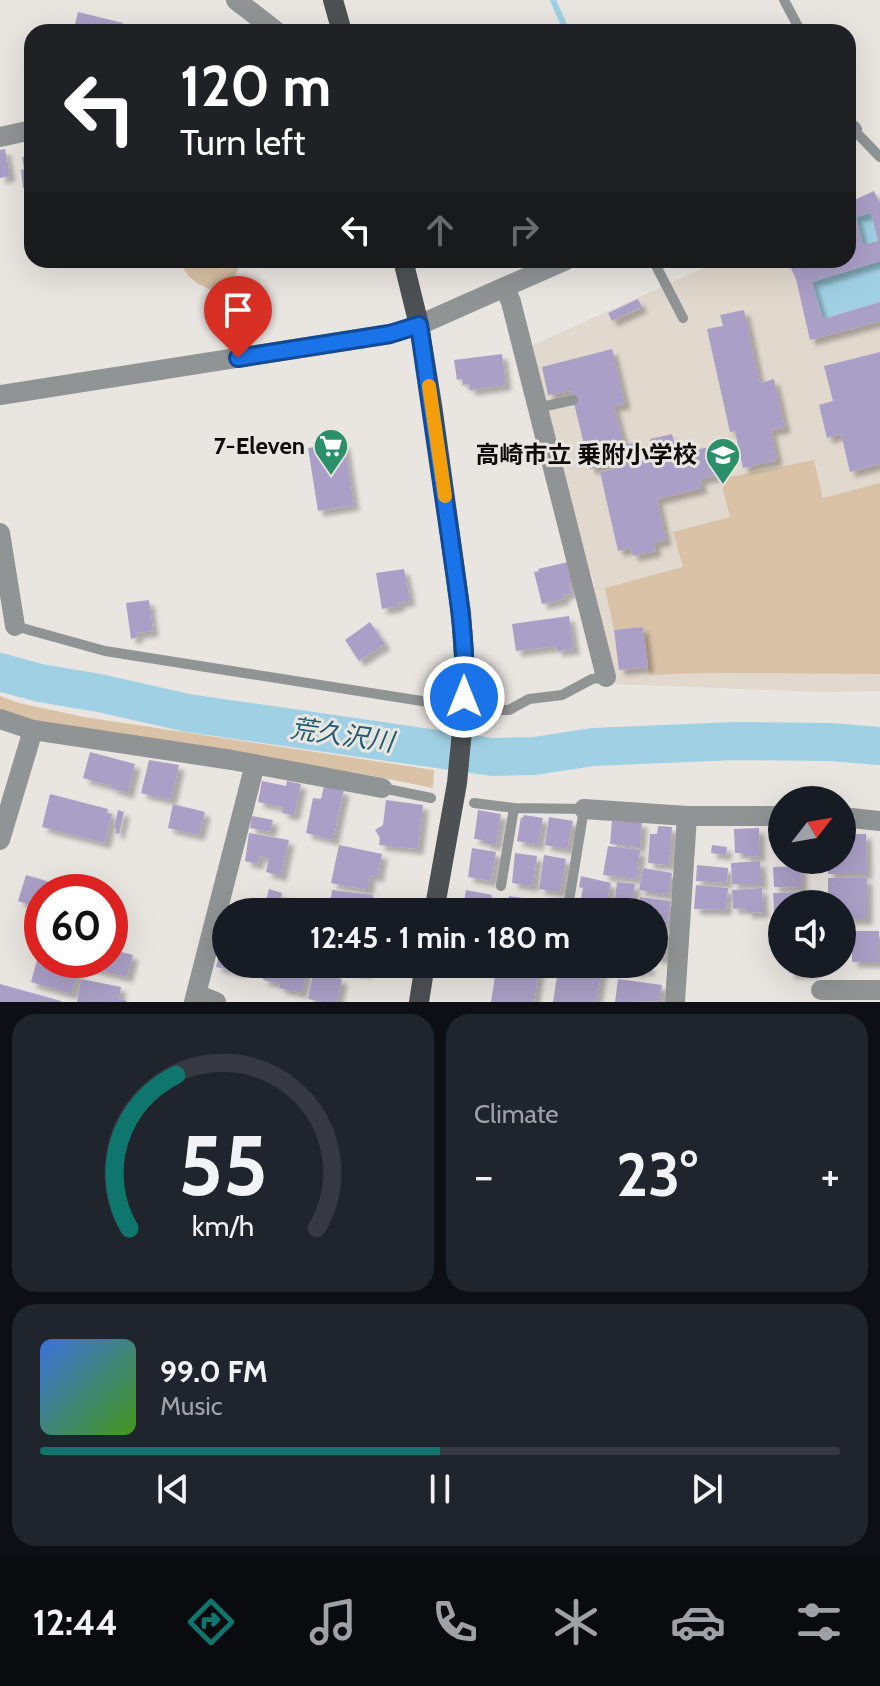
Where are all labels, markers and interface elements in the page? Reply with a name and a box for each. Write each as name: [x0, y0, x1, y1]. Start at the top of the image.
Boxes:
text: 120 m: [180, 52, 331, 120]
icon: left: [48, 56, 152, 160]
text: Turn left: [180, 120, 305, 164]
icon: left: [334, 208, 378, 252]
icon: ahead: [418, 208, 462, 252]
icon: right: [502, 208, 546, 252]
pin: [204, 276, 272, 358]
icon: arrive: [216, 288, 260, 332]
supermarket icon: 7-Eleven: [312, 427, 350, 477]
place label: 7-Eleven: [214, 431, 305, 460]
school or university icon: 高崎市立 乗附小学校: [704, 436, 742, 486]
place label: 高崎市立 乗附小学校: [476, 440, 697, 469]
position arrow: [422, 655, 506, 739]
water label: 荒久沢川: [288, 712, 399, 758]
north arrow: [768, 786, 856, 874]
map controls: [768, 786, 856, 978]
speed limit sign: 60: [24, 874, 128, 978]
button: sound: [768, 890, 856, 978]
text: 12:45 · 1 min · 180 m: [310, 919, 570, 956]
text: Climate: [474, 1098, 559, 1130]
text: 55: [178, 1115, 268, 1216]
text: 23°: [616, 1138, 698, 1211]
text: −: [474, 1149, 493, 1202]
text: +: [821, 1149, 840, 1202]
text: km/h: [192, 1208, 254, 1243]
text: 99.0 FM: [160, 1353, 268, 1390]
text: Music: [160, 1390, 223, 1422]
icon: previous: [151, 1467, 195, 1511]
icon: pause: [418, 1467, 462, 1511]
icon: next: [685, 1467, 729, 1511]
icon: directions: [183, 1594, 239, 1650]
icon: music: [305, 1594, 361, 1650]
icon: phone: [427, 1594, 483, 1650]
icon: climate: [548, 1594, 604, 1650]
icon: car: [670, 1594, 726, 1650]
icon: filters: [791, 1594, 847, 1650]
text: 12:44: [33, 1600, 118, 1644]

